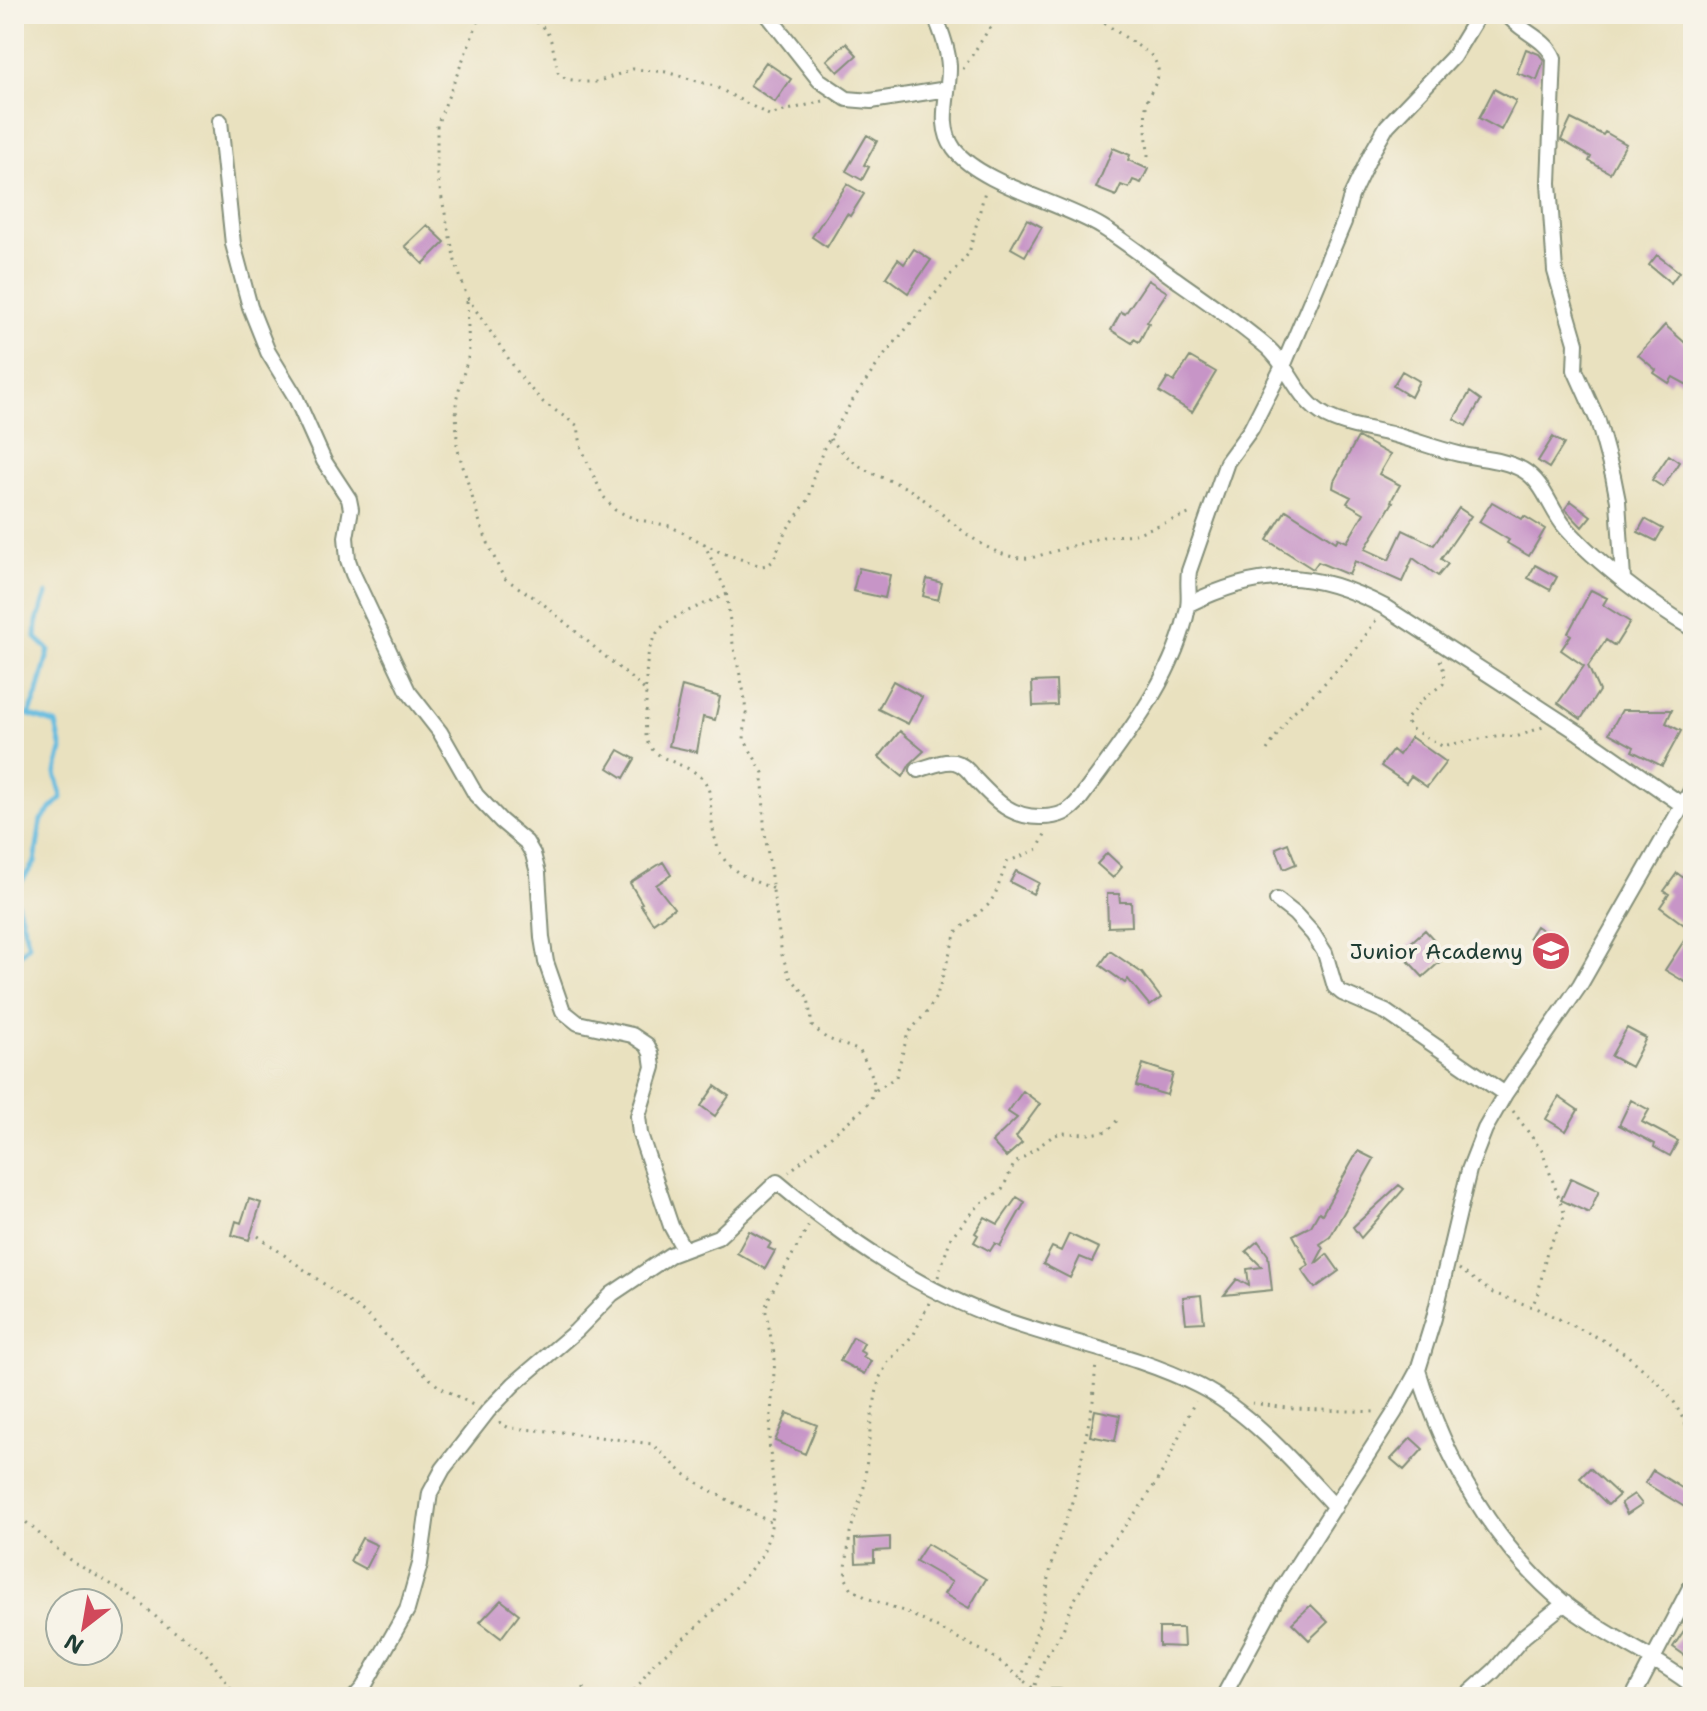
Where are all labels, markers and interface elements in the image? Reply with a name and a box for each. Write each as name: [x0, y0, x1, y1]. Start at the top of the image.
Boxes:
school or university icon: Junior Academy: [1530, 930, 1572, 972]
place label: Junior Academy: [1350, 937, 1523, 966]
north arrow: [44, 1587, 124, 1667]
text: N: [59, 1627, 89, 1661]

